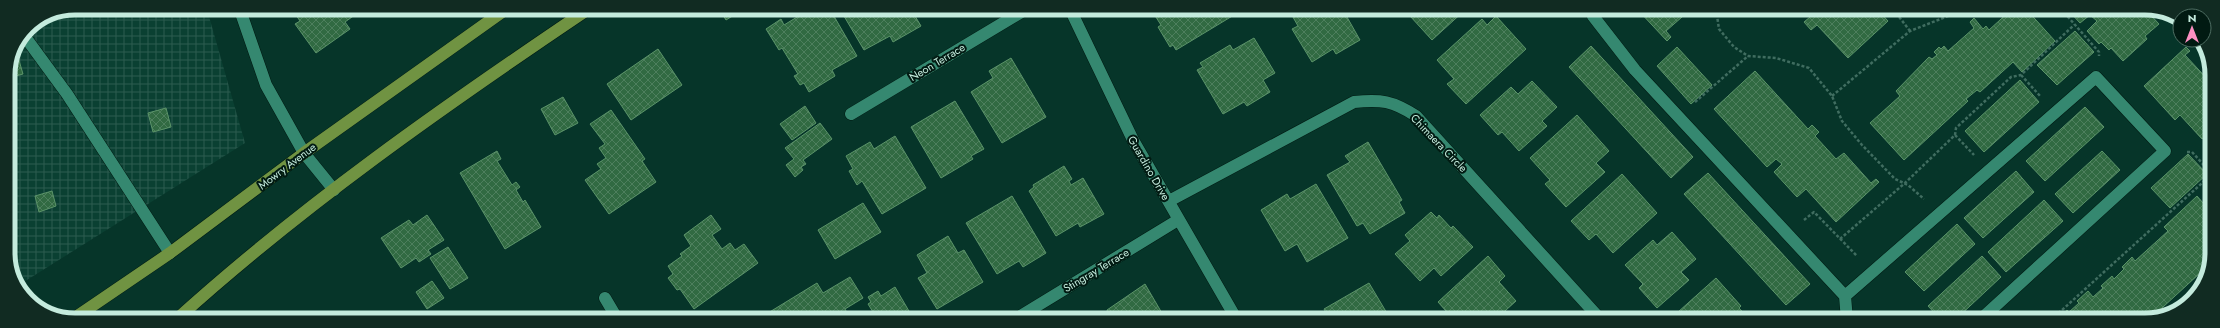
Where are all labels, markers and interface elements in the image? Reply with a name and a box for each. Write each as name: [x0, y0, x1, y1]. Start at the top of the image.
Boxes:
north arrow: [2172, 8, 2212, 48]
text: N: [2188, 10, 2196, 26]
street label: Neon Terrace: [906, 39, 968, 85]
street label: Chimaera Circle: [1407, 110, 1471, 176]
street label: Guardino Drive: [1124, 133, 1174, 203]
street label: Mowry Avenue: [255, 139, 320, 193]
street label: Stingray Terrace: [1060, 244, 1132, 296]

